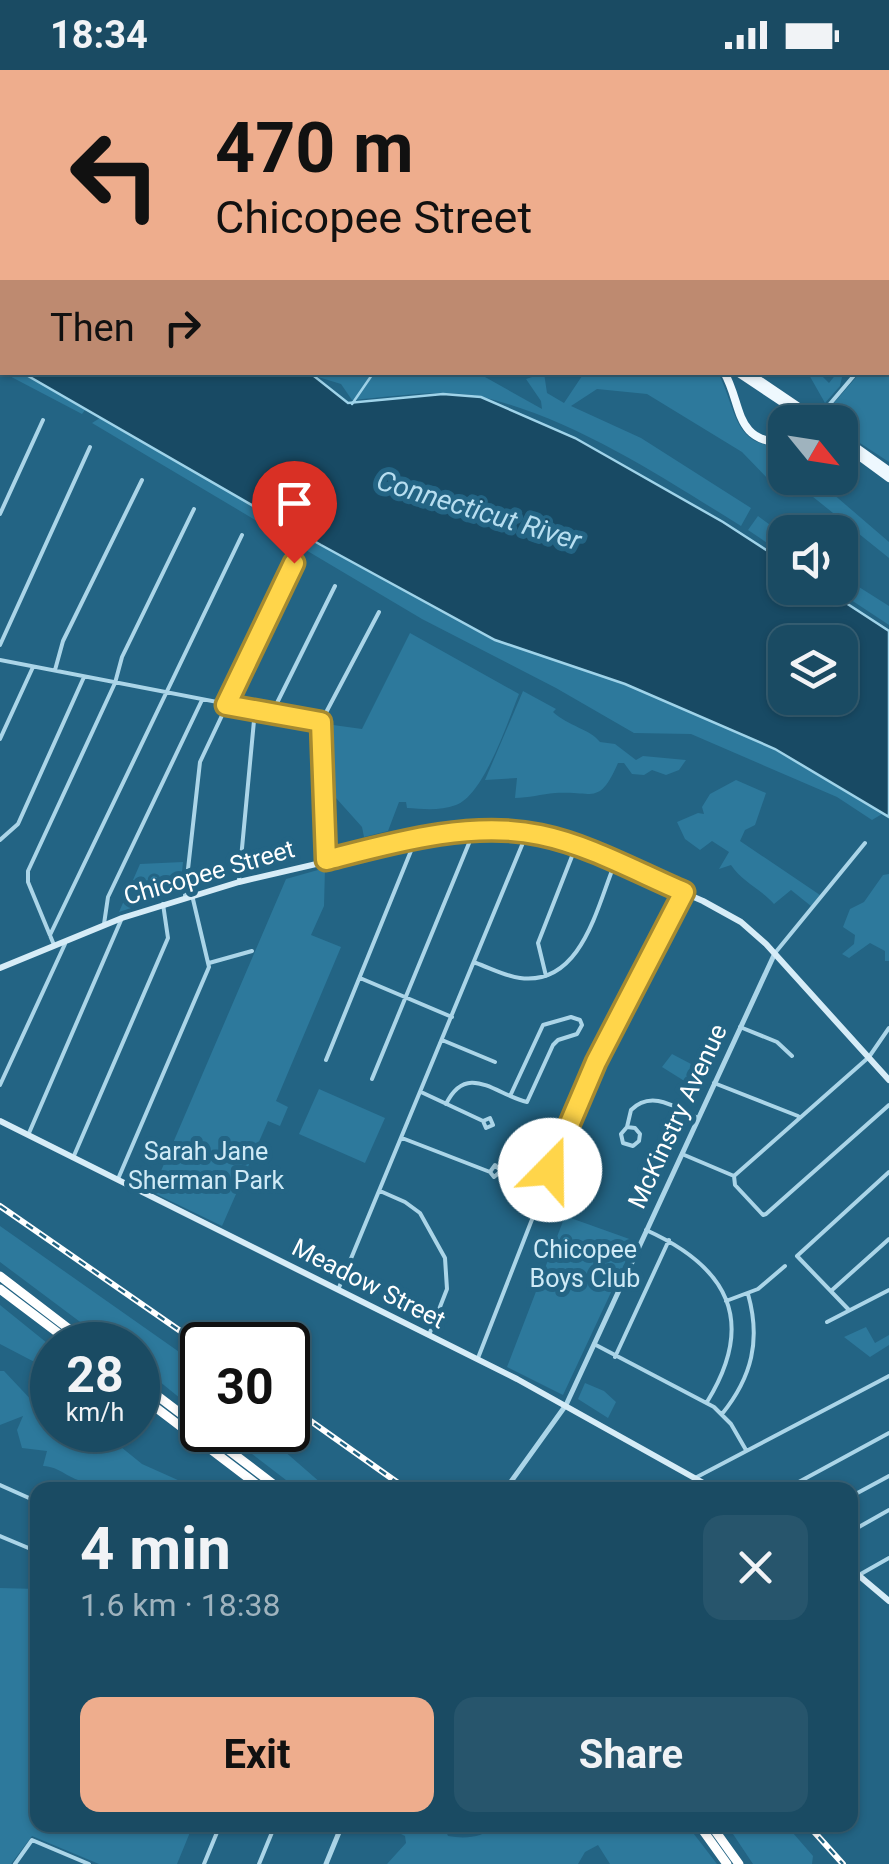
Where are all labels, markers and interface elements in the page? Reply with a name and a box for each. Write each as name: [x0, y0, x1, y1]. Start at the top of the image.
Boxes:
text: 18:34: [50, 13, 148, 57]
text: 470 m: [215, 107, 414, 189]
icon: left: [50, 110, 180, 240]
text: Chicopee Street: [215, 191, 532, 244]
icon: right: [155, 300, 210, 355]
text: Then: [50, 306, 135, 350]
north arrow: [768, 405, 858, 495]
map controls: [768, 405, 858, 715]
pin: [252, 461, 337, 564]
water label: Connecticut River: [373, 464, 586, 558]
icon: arrive: [267, 476, 322, 531]
button: sound: [768, 515, 858, 605]
button: layers: [768, 625, 858, 715]
street label: Chicopee Street: [120, 834, 298, 911]
street label: McKinstry Avenue: [622, 1019, 733, 1213]
position arrow: [498, 1118, 602, 1222]
park label: Sarah Jane Sherman Park: [128, 1137, 284, 1195]
street label: Meadow Street: [287, 1232, 450, 1334]
park label: Chicopee Boys Club: [530, 1235, 640, 1293]
speed limit sign: 30: [180, 1322, 310, 1452]
text: 28: [66, 1346, 124, 1404]
text: km/h: [66, 1398, 124, 1427]
text: 4 min: [80, 1513, 231, 1584]
button: close: [703, 1515, 808, 1620]
text: 1.6 km · 18:38: [80, 1586, 281, 1624]
button: Exit: [80, 1697, 434, 1812]
button: Share: [454, 1697, 808, 1812]

